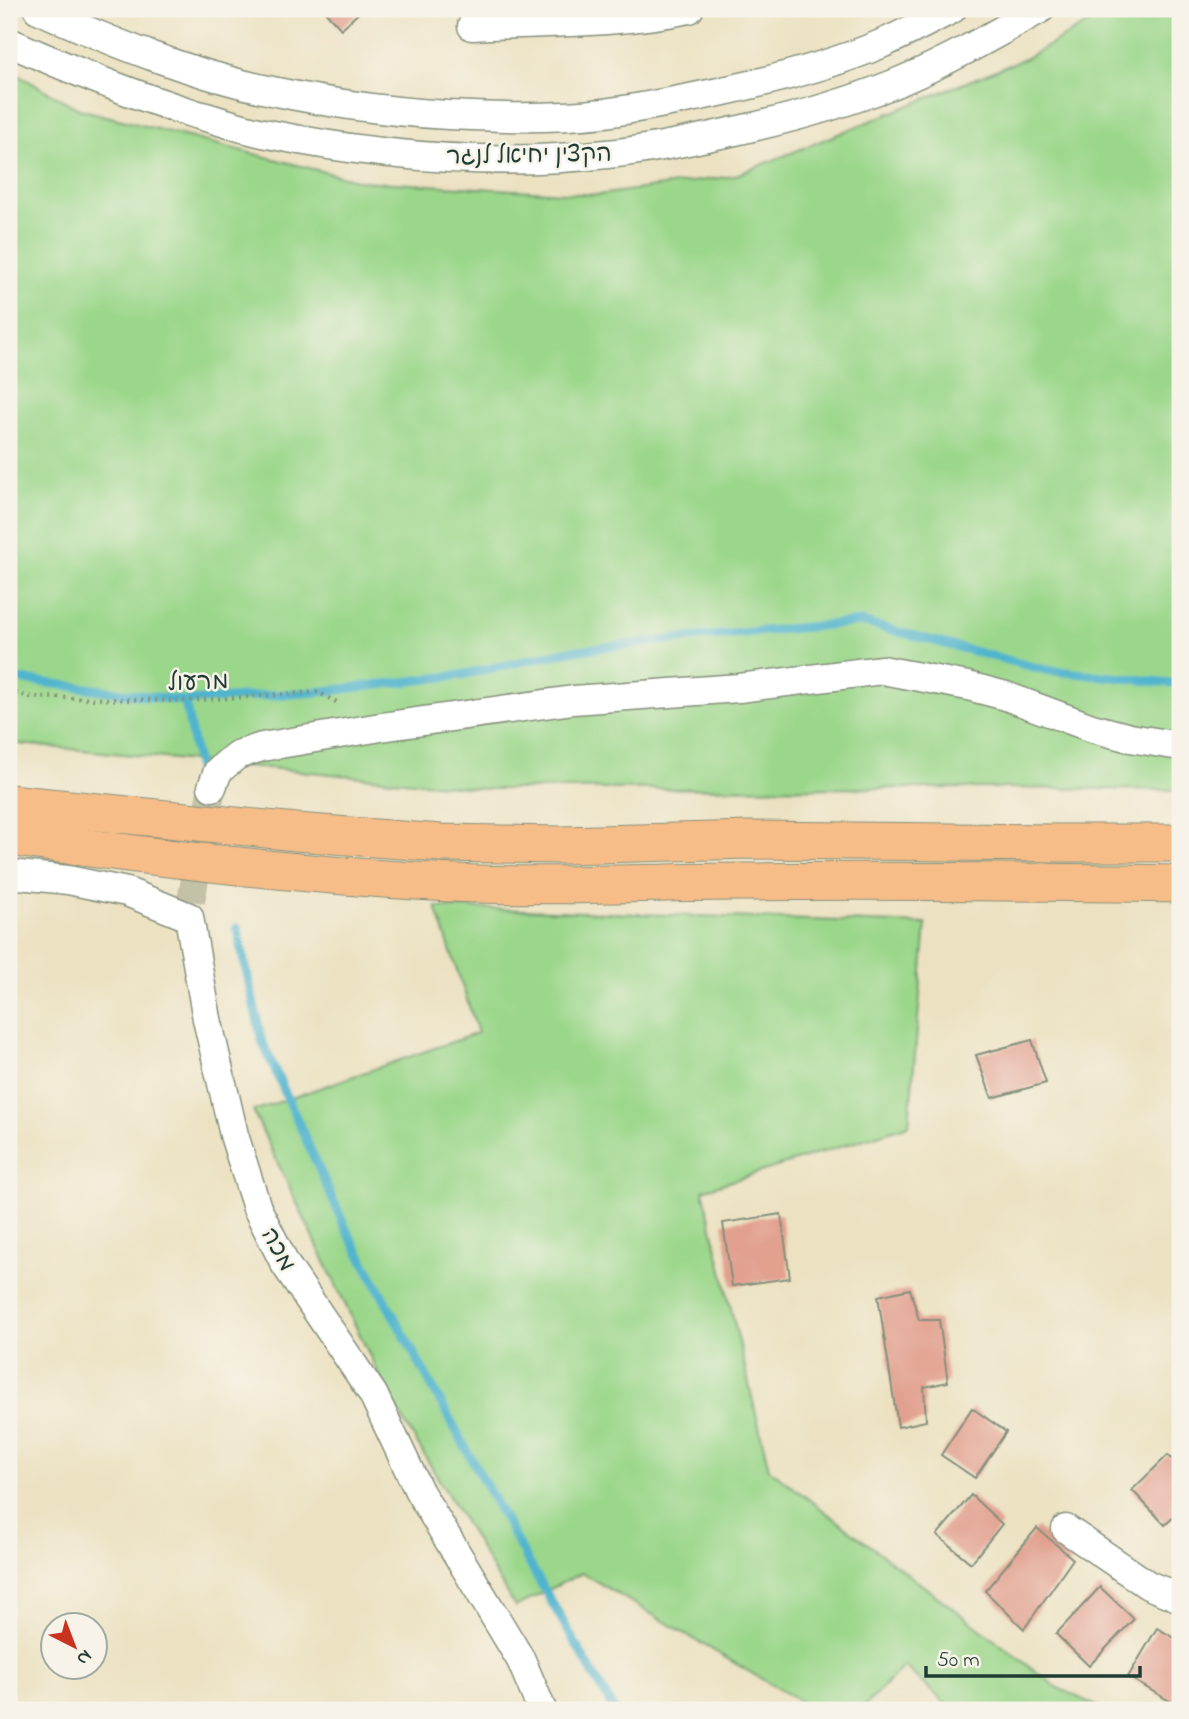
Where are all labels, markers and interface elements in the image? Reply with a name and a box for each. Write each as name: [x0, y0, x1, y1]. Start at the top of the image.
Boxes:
street label: הקצין יחיאל לנגר: [446, 138, 612, 175]
street label: מרעול: [167, 665, 229, 702]
street label: מכה: [251, 1222, 303, 1278]
north arrow: [38, 1610, 108, 1680]
scale bar: [926, 1635, 1140, 1679]
text: N: [70, 1642, 98, 1671]
text: 50 m: [937, 1646, 980, 1676]

